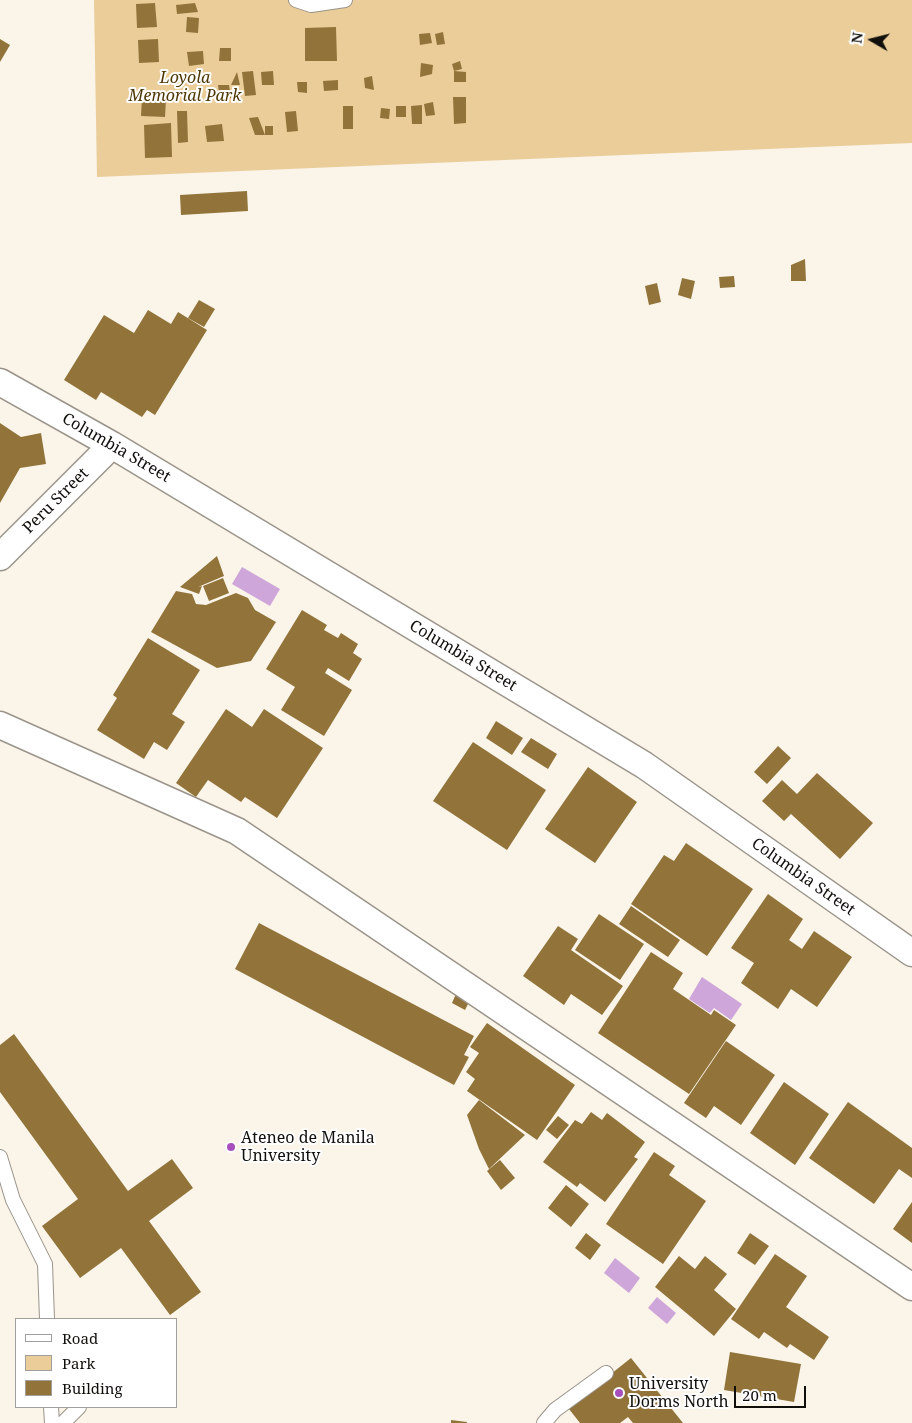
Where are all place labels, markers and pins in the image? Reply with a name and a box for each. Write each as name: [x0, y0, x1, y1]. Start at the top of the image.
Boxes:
place label: Ateneo de Manila University: [241, 1128, 375, 1166]
marker: Ateneo de Manila University: [225, 1141, 237, 1153]
place label: University Dorms North: [629, 1374, 729, 1412]
marker: University Dorms North: [613, 1387, 625, 1399]

